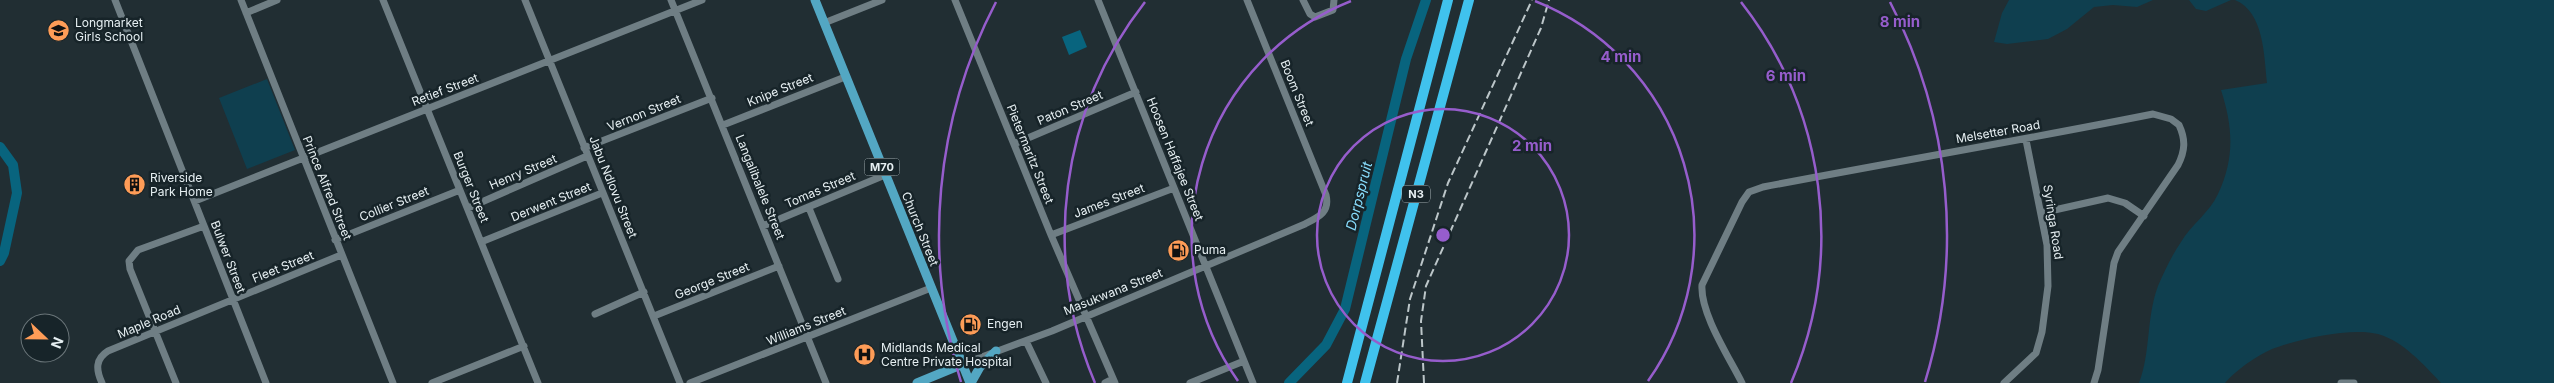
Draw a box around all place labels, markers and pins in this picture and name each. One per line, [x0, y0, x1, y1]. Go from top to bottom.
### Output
place label: Longmarket Girls School [75, 15, 143, 44]
school or university icon: Longmarket Girls School [47, 18, 71, 42]
place label: Riverside Park Home [150, 170, 213, 199]
building icon: Riverside Park Home [122, 173, 146, 197]
centre of rings [1434, 226, 1452, 244]
fuel station icon: Puma [1166, 238, 1190, 262]
place label: Puma [1194, 242, 1226, 257]
fuel station icon: Engen [959, 312, 983, 336]
place label: Engen [987, 316, 1023, 331]
place label: Midlands Medical Centre Private Hospital [881, 340, 1012, 369]
hospital icon: Midlands Medical Centre Private Hospital [853, 343, 877, 367]

